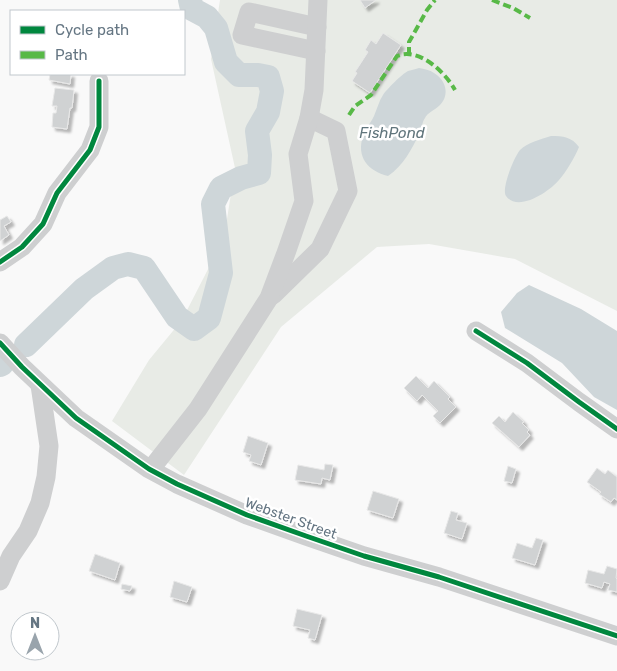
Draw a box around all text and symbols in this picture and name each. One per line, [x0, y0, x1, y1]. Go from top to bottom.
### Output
legend [10, 10, 185, 75]
text: Cycle path [55, 21, 129, 39]
text: Path [55, 46, 88, 64]
water label: FishPond [359, 124, 426, 142]
street label: Webster Street [243, 494, 340, 543]
north arrow [10, 611, 60, 661]
text: N [30, 615, 40, 632]

